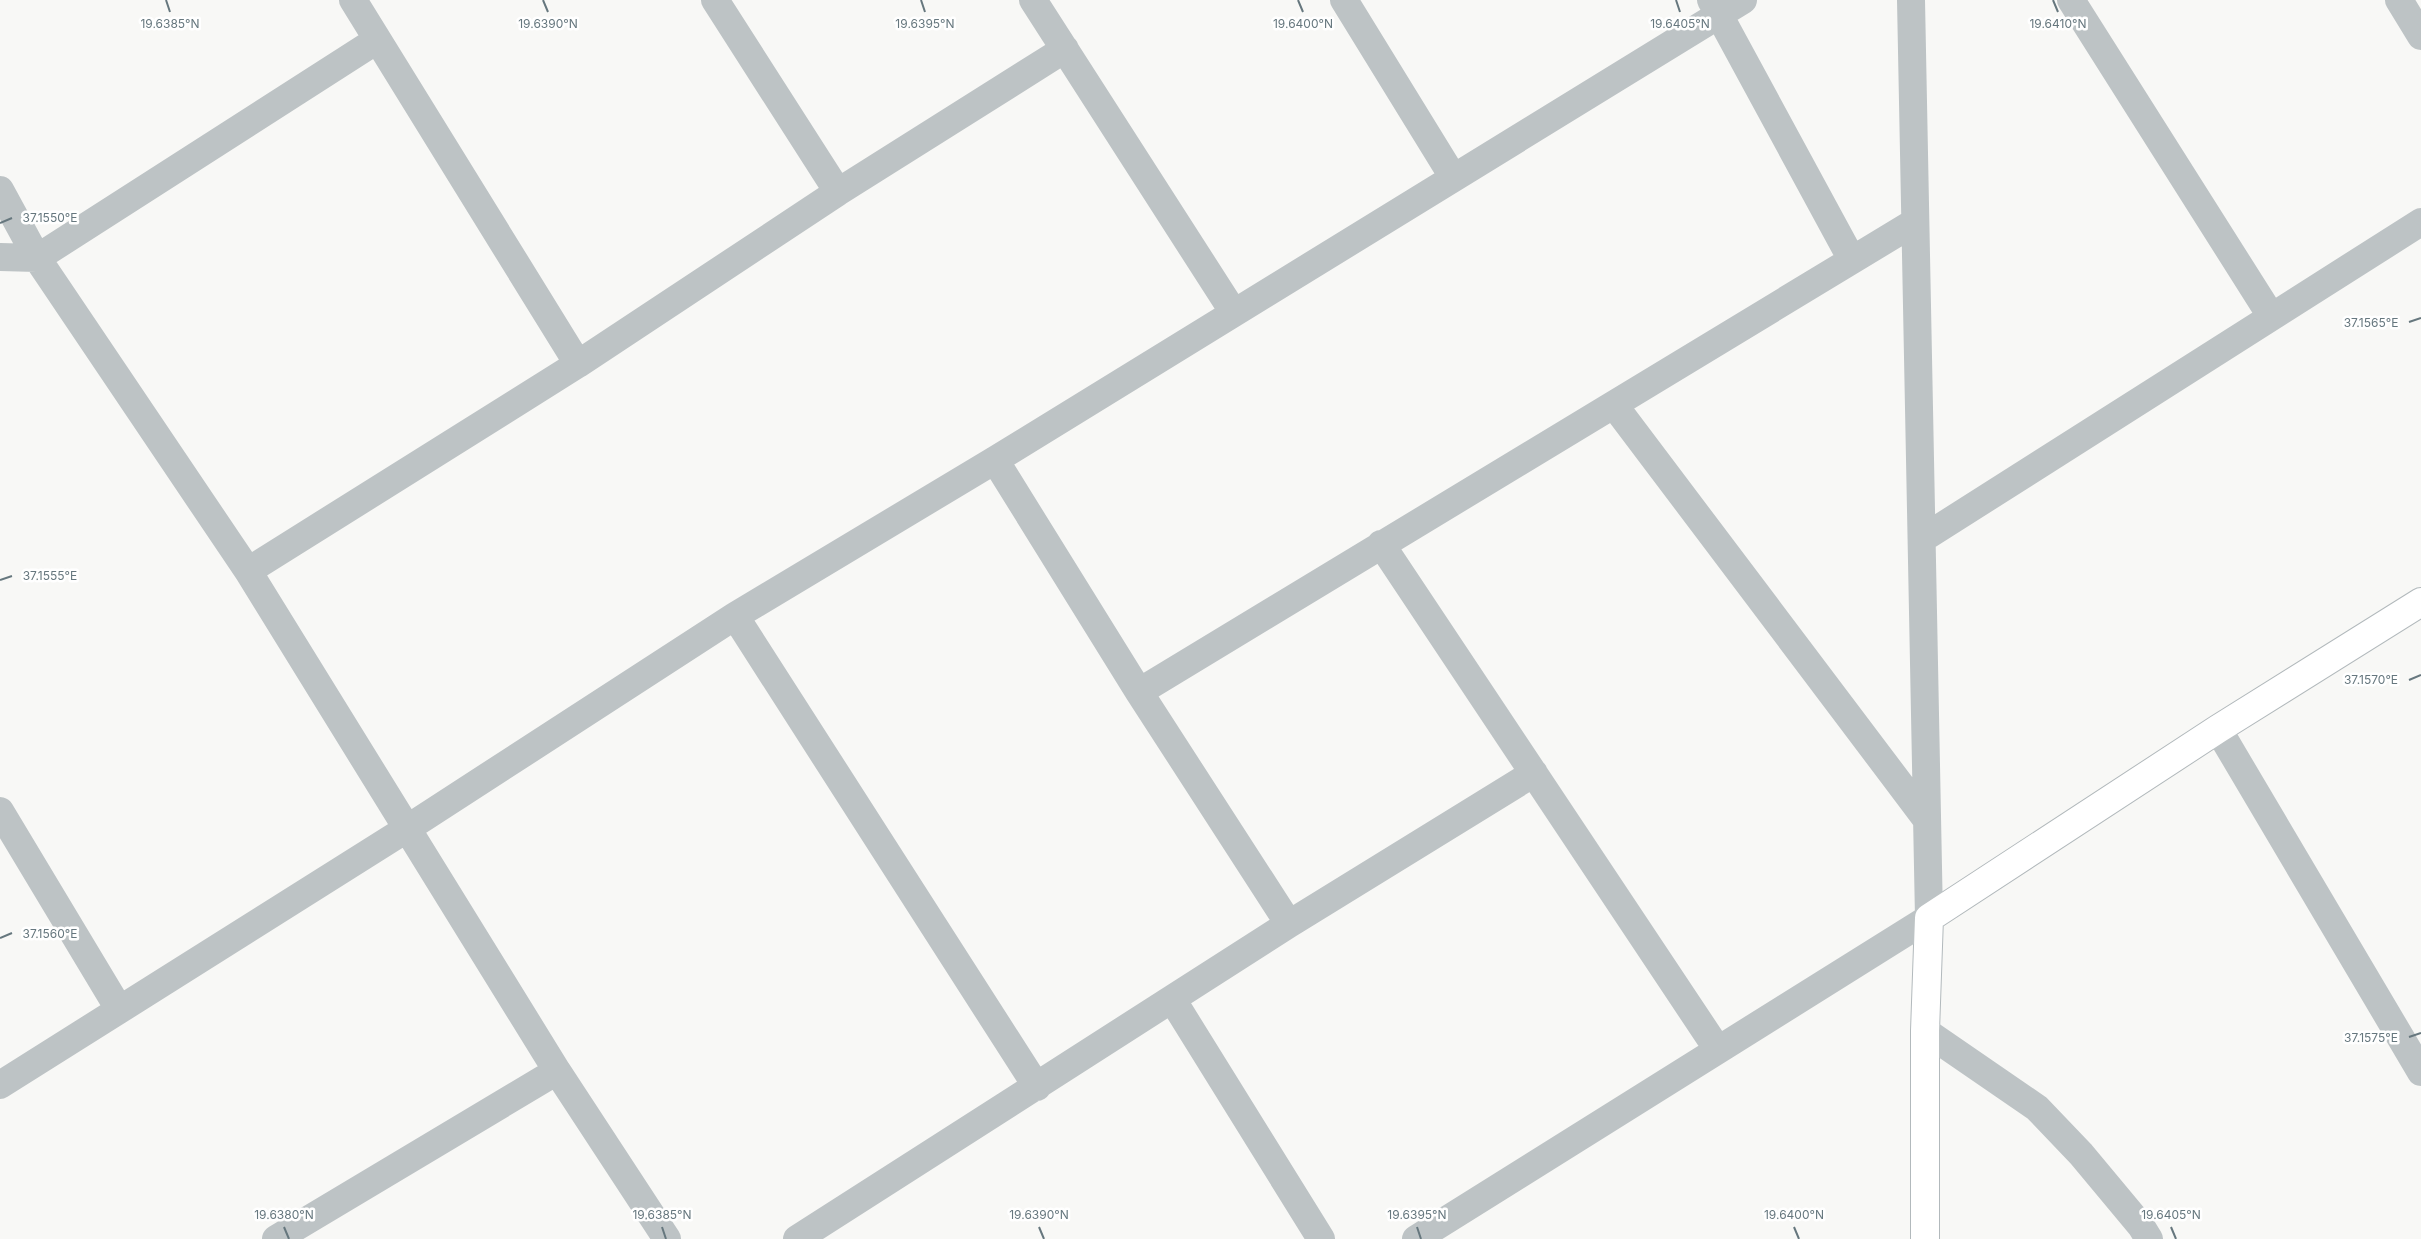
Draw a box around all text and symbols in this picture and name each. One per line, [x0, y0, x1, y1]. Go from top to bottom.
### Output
text: 19.6385°N [140, 16, 200, 31]
text: 19.6390°N [518, 16, 578, 31]
text: 19.6395°N [895, 16, 955, 31]
text: 19.6400°N [1273, 16, 1333, 31]
text: 19.6405°N [1650, 16, 1710, 31]
text: 19.6410°N [2029, 16, 2087, 31]
text: 37.1550°E [23, 210, 77, 225]
text: 37.1565°E [2344, 315, 2398, 330]
text: 37.1555°E [23, 568, 77, 583]
text: 37.1570°E [2344, 672, 2398, 687]
text: 37.1560°E [23, 926, 78, 941]
text: 37.1575°E [2344, 1030, 2398, 1045]
text: 19.6380°N [254, 1207, 314, 1222]
text: 19.6385°N [632, 1207, 692, 1222]
text: 19.6390°N [1009, 1207, 1069, 1222]
text: 19.6395°N [1387, 1207, 1447, 1222]
text: 19.6400°N [1764, 1207, 1824, 1222]
text: 19.6405°N [2141, 1207, 2201, 1222]

